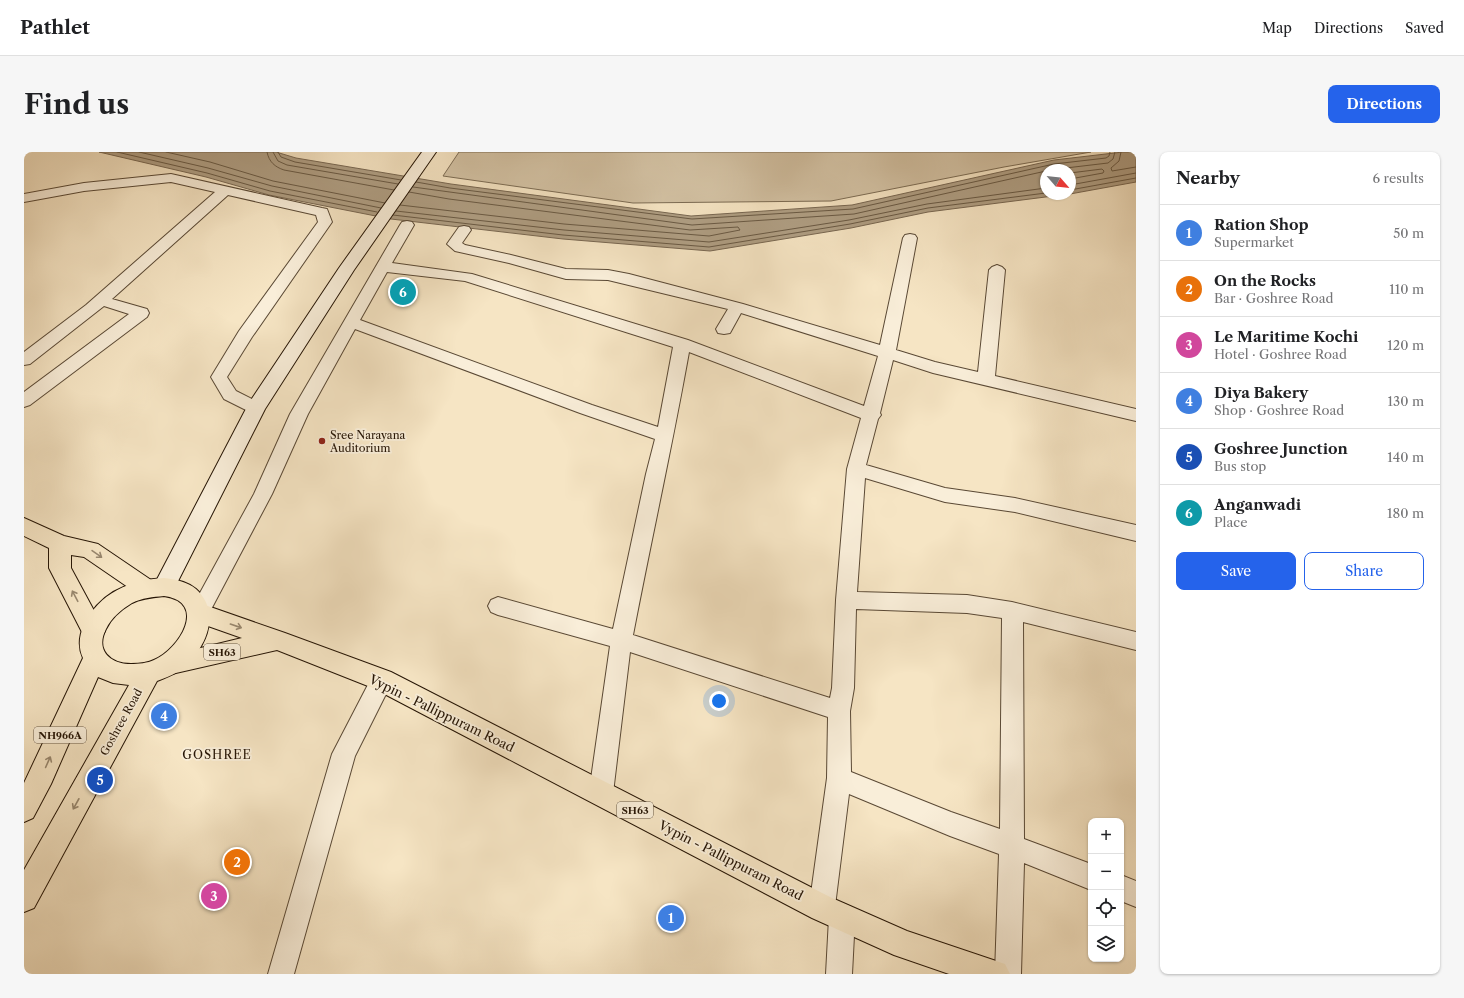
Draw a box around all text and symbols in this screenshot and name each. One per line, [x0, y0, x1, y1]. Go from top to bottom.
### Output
text: Pathlet [20, 16, 90, 39]
text: Map [1262, 19, 1292, 37]
text: Directions [1314, 19, 1383, 37]
text: Saved [1405, 19, 1444, 37]
button: Directions [1328, 85, 1440, 123]
text: Find us [24, 87, 129, 121]
north arrow [1040, 164, 1076, 200]
text: Nearby [1176, 168, 1240, 188]
text: 6 results [1373, 170, 1424, 186]
text: Ration Shop [1214, 215, 1309, 234]
text: 1 [1186, 225, 1192, 241]
text: 50 m [1393, 225, 1424, 241]
text: Supermarket [1214, 234, 1294, 250]
text: On the Rocks [1214, 271, 1316, 290]
pin: 6 [390, 277, 416, 307]
text: 2 [1185, 281, 1193, 297]
text: 110 m [1389, 281, 1424, 297]
text: Bar · Goshree Road [1214, 290, 1333, 306]
text: Le Maritime Kochi [1214, 327, 1358, 346]
text: 3 [1185, 337, 1193, 353]
text: 120 m [1387, 337, 1424, 353]
text: Hotel · Goshree Road [1214, 346, 1347, 362]
text: Diya Bakery [1214, 383, 1308, 402]
text: 4 [1185, 393, 1193, 409]
text: 130 m [1388, 393, 1424, 409]
text: Shop · Goshree Road [1214, 402, 1344, 418]
place label: Sree Narayana Auditorium [329, 428, 406, 455]
marker: Sree Narayana Auditorium [317, 436, 327, 446]
text: Goshree Junction [1214, 439, 1348, 458]
text: 5 [1185, 449, 1193, 465]
text: 140 m [1387, 449, 1424, 465]
text: Bus stop [1214, 458, 1266, 474]
text: Anganwadi [1214, 495, 1301, 514]
text: 6 [1185, 505, 1193, 521]
text: 180 m [1387, 505, 1424, 521]
text: Place [1214, 514, 1247, 530]
one-way arrow [92, 550, 103, 558]
button: Save [1176, 552, 1296, 590]
button: Share [1304, 552, 1424, 590]
one-way arrow [70, 590, 78, 602]
one-way arrow [229, 623, 241, 631]
road number: SH63 [204, 644, 240, 660]
street label: Vypin - Pallippuram Road [366, 670, 517, 755]
street label: Goshree Road [97, 686, 145, 758]
your location [709, 691, 729, 711]
pin: 4 [151, 701, 177, 731]
road number: NH966A [34, 727, 86, 743]
district label: GOSHREE [182, 747, 252, 762]
one-way arrow [45, 757, 52, 769]
pin: 5 [87, 765, 113, 795]
one-way arrow [71, 798, 79, 810]
road number: SH63 [617, 802, 653, 818]
street label: Vypin - Pallippuram Road [655, 816, 806, 903]
map controls [1088, 818, 1124, 962]
button: + [1088, 818, 1124, 854]
pin: 2 [224, 847, 250, 877]
button: − [1088, 854, 1124, 890]
pin: 3 [201, 881, 227, 911]
button: locate [1088, 890, 1124, 926]
pin: 1 [658, 903, 684, 933]
button: layers [1088, 926, 1124, 962]

